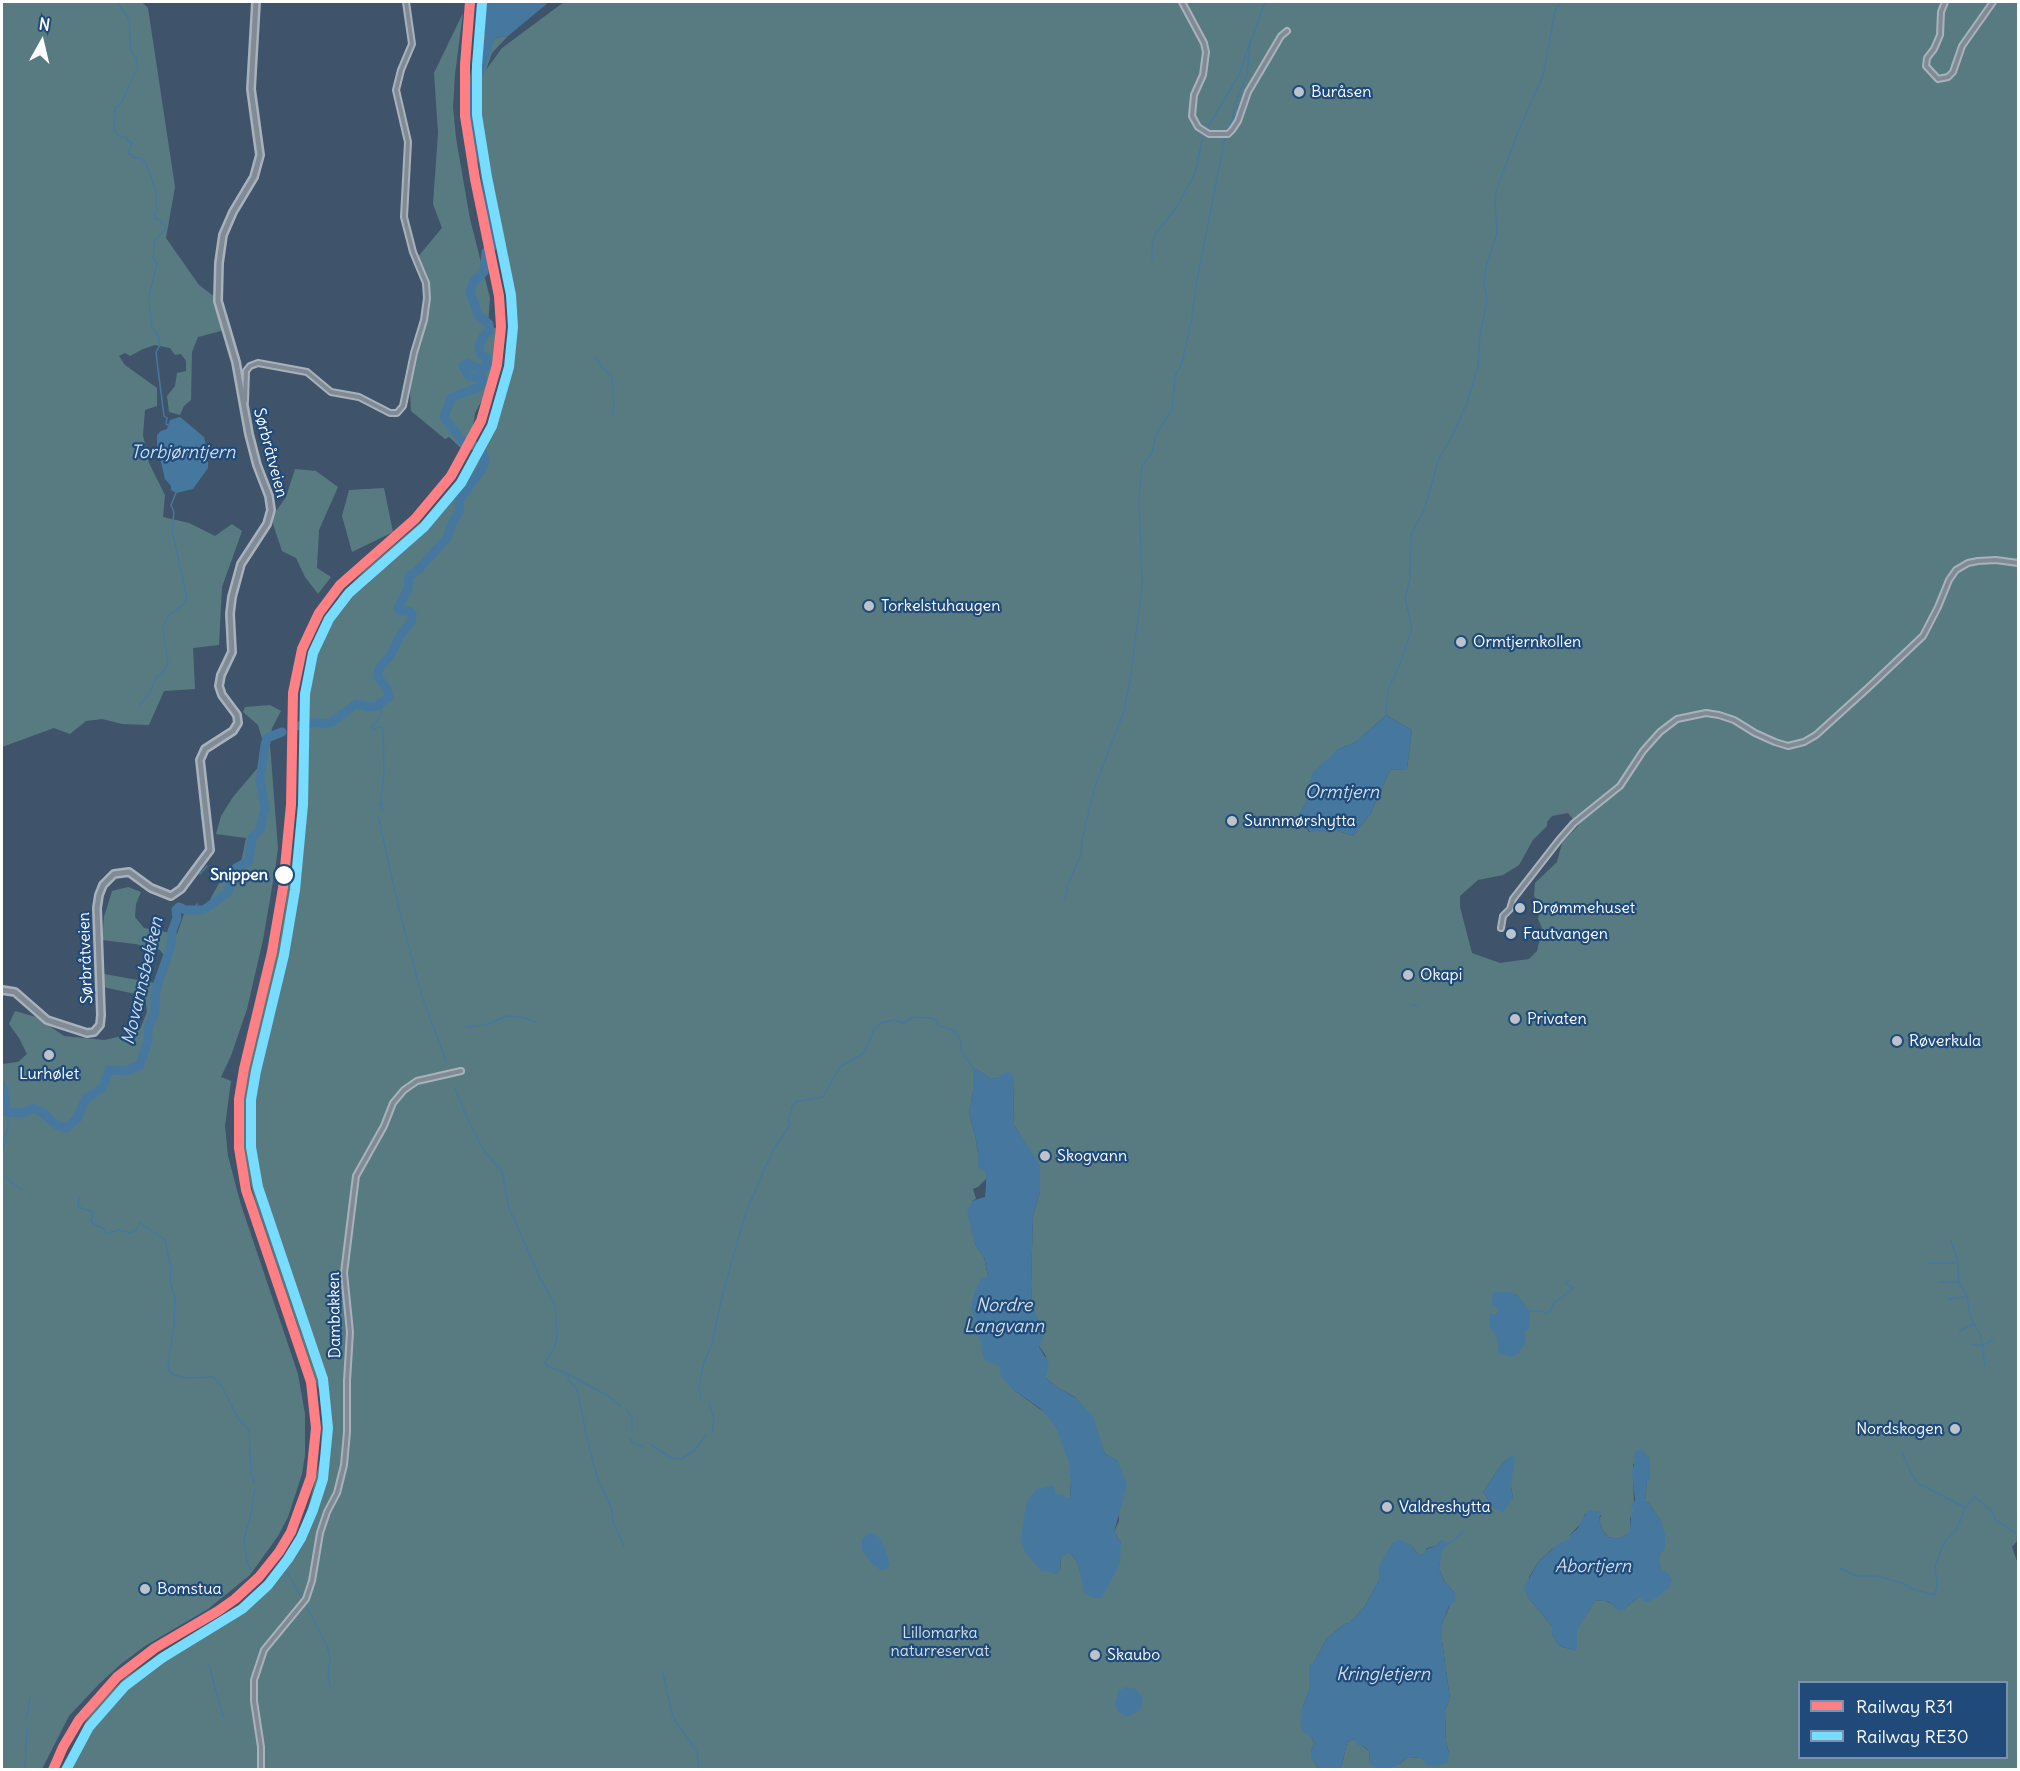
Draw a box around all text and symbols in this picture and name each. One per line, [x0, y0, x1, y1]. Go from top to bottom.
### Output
north arrow [12, 12, 72, 72]
text: N [38, 14, 51, 35]
place label: Buråsen [1311, 82, 1371, 102]
marker: Buråsen [1292, 85, 1306, 99]
street label: Sørbråtveien [249, 406, 291, 500]
water label: Torbjørntjern [131, 442, 235, 464]
place label: Torkelstuhaugen [881, 596, 1000, 616]
marker: Torkelstuhaugen [862, 599, 876, 613]
place label: Ormtjernkollen [1473, 632, 1581, 652]
marker: Ormtjernkollen [1454, 635, 1468, 649]
water label: Ormtjern [1305, 782, 1379, 804]
place label: Sunnmørshytta [1244, 811, 1356, 831]
marker: Sunnmørshytta [1225, 814, 1239, 828]
marker: Snippen [273, 864, 295, 886]
place label: Snippen [210, 865, 268, 885]
place label: Drømmehuset [1532, 898, 1635, 918]
marker: Drømmehuset [1513, 901, 1527, 915]
street label: Sørbråtveien [75, 912, 97, 1004]
water label: Movannsbekken [118, 915, 168, 1047]
place label: Fautvangen [1523, 924, 1608, 944]
marker: Fautvangen [1504, 927, 1518, 941]
place label: Okapi [1420, 965, 1462, 985]
marker: Okapi [1401, 968, 1415, 982]
place label: Privaten [1527, 1009, 1587, 1029]
marker: Privaten [1508, 1012, 1522, 1026]
place label: Røverkula [1909, 1031, 1981, 1051]
marker: Røverkula [1890, 1034, 1904, 1048]
marker: Lurhølet [42, 1048, 56, 1062]
place label: Lurhølet [19, 1064, 79, 1084]
place label: Skogvann [1057, 1146, 1127, 1166]
marker: Skogvann [1038, 1149, 1052, 1163]
street label: Dambakken [325, 1272, 345, 1358]
water label: Nordre Langvann [964, 1295, 1044, 1338]
place label: Nordskogen [1856, 1419, 1943, 1439]
marker: Nordskogen [1948, 1422, 1962, 1436]
place label: Valdreshytta [1399, 1497, 1491, 1517]
marker: Valdreshytta [1380, 1500, 1394, 1514]
water label: Abortjern [1555, 1556, 1631, 1578]
place label: Bomstua [157, 1579, 222, 1599]
marker: Bomstua [138, 1582, 152, 1596]
park label: Lillomarka naturreservat [891, 1623, 989, 1661]
place label: Skaubo [1107, 1645, 1160, 1665]
marker: Skaubo [1088, 1648, 1102, 1662]
water label: Kringletjern [1336, 1664, 1430, 1686]
legend [1798, 1681, 2008, 1759]
text: Railway R31 [1856, 1695, 1953, 1718]
text: Railway RE30 [1856, 1725, 1969, 1748]

